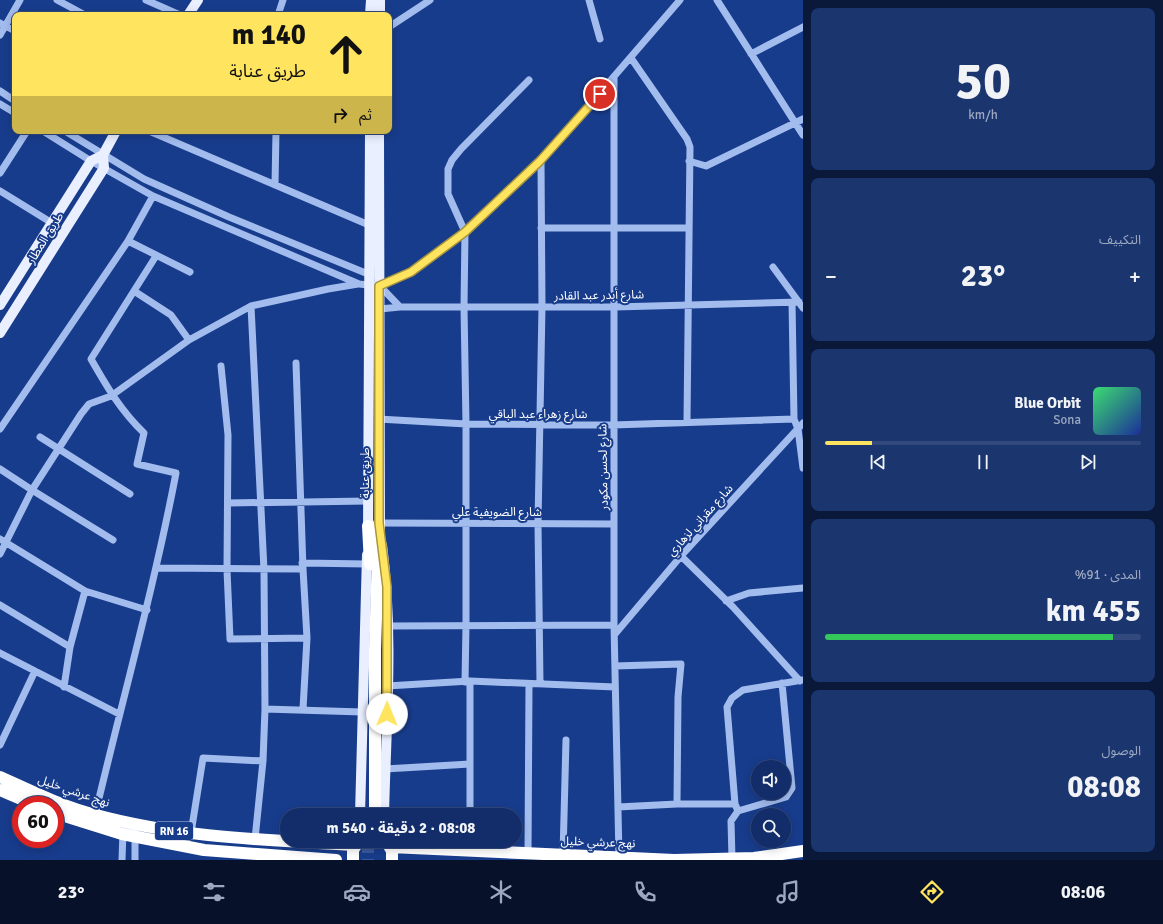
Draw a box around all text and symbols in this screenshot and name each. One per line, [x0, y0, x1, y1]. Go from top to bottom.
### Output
text: 140 m [232, 18, 306, 52]
icon: ahead [320, 28, 372, 80]
text: 50 [955, 49, 1011, 113]
text: طريق عنابة [229, 60, 306, 82]
pin [583, 77, 617, 111]
icon: arrive [589, 83, 611, 105]
icon: right [329, 104, 351, 126]
text: ثم [359, 106, 372, 124]
text: km/h [968, 107, 998, 123]
street label: طريق المطار [23, 210, 67, 268]
text: التكييف [1099, 232, 1141, 248]
text: 23° [961, 258, 1005, 295]
text: − [825, 263, 837, 290]
text: + [1129, 263, 1141, 290]
street label: شارع أبدر عبد القادر [553, 287, 644, 305]
text: Blue Orbit [1014, 394, 1081, 412]
street label: شارع زهراء عبد الباقي [489, 407, 587, 424]
text: Sona [1053, 412, 1081, 428]
street label: شارع لحسن مكودر [595, 424, 613, 511]
street label: طريق عنابة [358, 447, 373, 499]
icon: previous [867, 451, 889, 473]
icon: pause [972, 451, 994, 473]
icon: next [1077, 451, 1099, 473]
street label: شارع مقراني لزهاري [664, 481, 738, 561]
street label: شارع الضويفية علي [452, 505, 542, 522]
text: المدى · 91% [1075, 567, 1141, 583]
text: 455 km [1046, 593, 1141, 630]
position arrow [366, 693, 408, 735]
text: الوصول [1101, 743, 1141, 759]
map controls [751, 760, 791, 848]
button: sound [751, 760, 791, 800]
text: 08:08 [1067, 769, 1141, 806]
street label: نهج عرشي خليل [35, 772, 112, 812]
speed limit sign: 60 [12, 796, 64, 848]
button: search [751, 808, 791, 848]
text: 08:08 · 2 دقيقة · 540 m [327, 819, 475, 837]
road number: RN 16 [155, 822, 193, 840]
street label: نهج عرشي خليل [560, 834, 636, 853]
icon: filters [200, 878, 228, 906]
icon: car [343, 878, 371, 906]
icon: climate [487, 878, 515, 906]
icon: phone [631, 878, 659, 906]
icon: music [774, 878, 802, 906]
icon: directions [918, 878, 946, 906]
text: 23° [58, 881, 84, 903]
text: 08:06 [1061, 881, 1105, 903]

